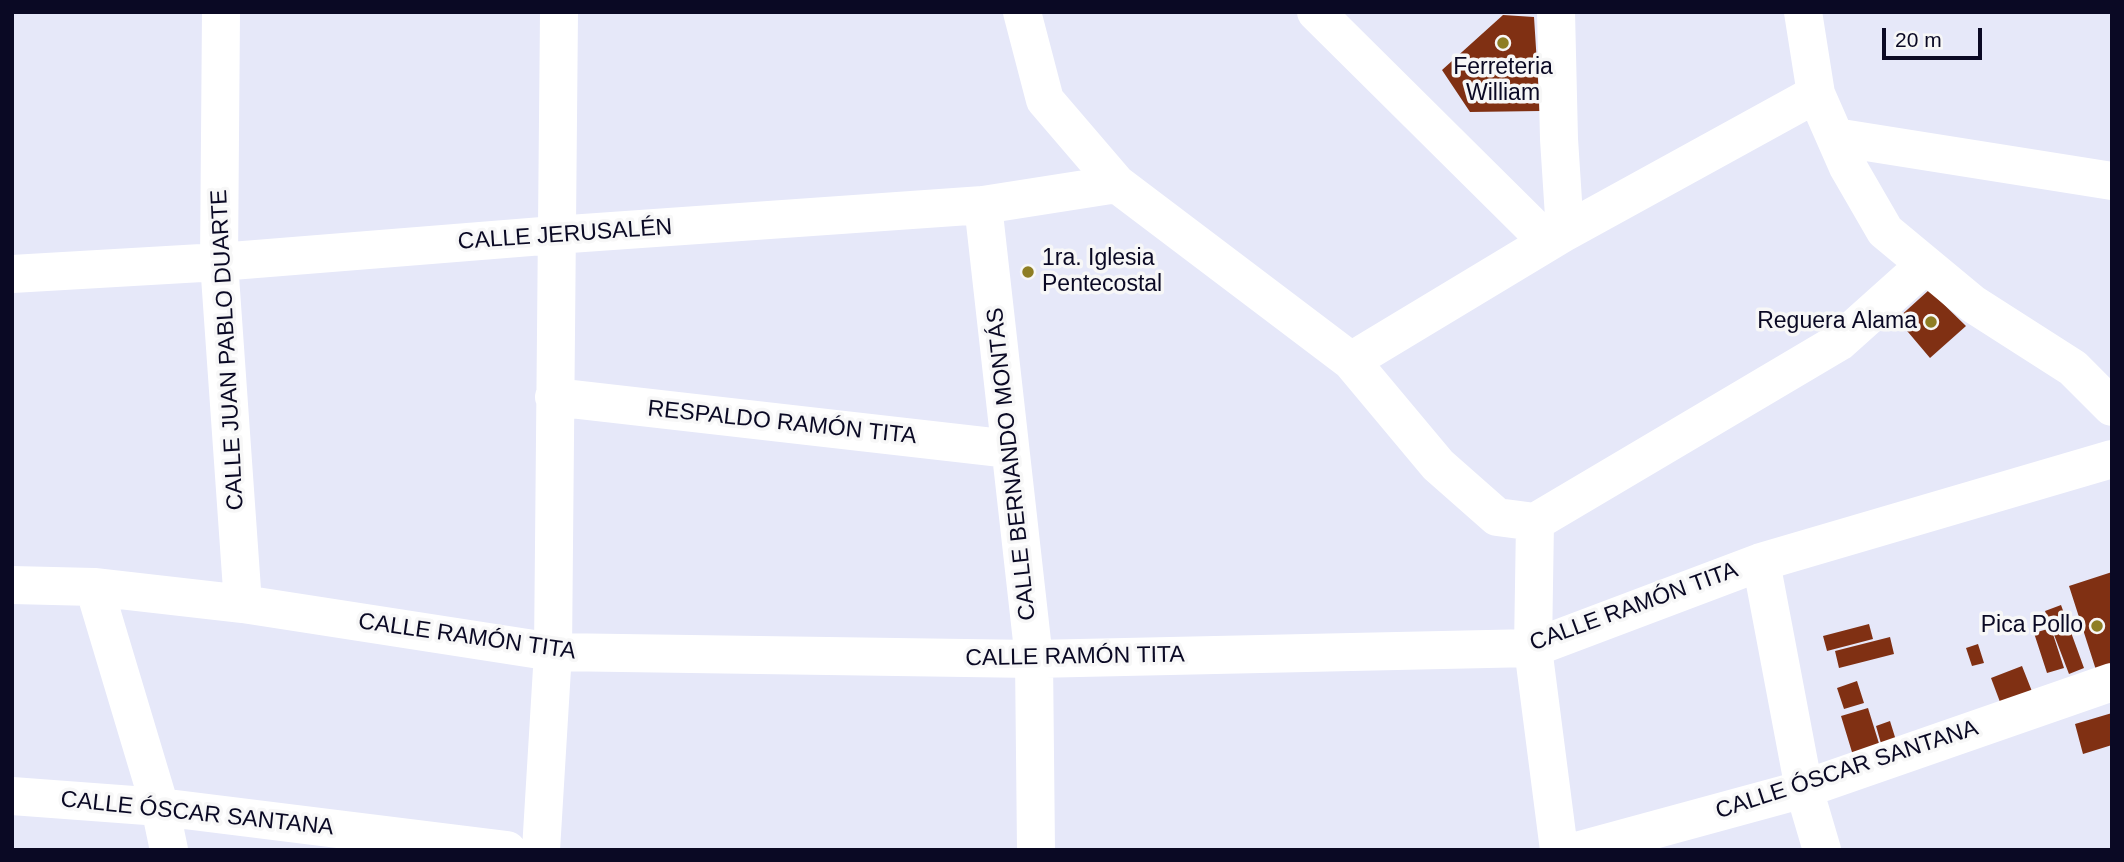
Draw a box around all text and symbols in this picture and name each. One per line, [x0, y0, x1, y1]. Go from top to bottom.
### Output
scale bar [1886, 14, 1986, 58]
text: 20 m [1895, 28, 1942, 51]
marker: Ferreteria William [1495, 35, 1511, 51]
place label: Ferreteria William [1453, 54, 1553, 108]
street label: CALLE JUAN PABLO DUARTE [206, 189, 250, 511]
street label: CALLE JERUSALÉN [457, 214, 673, 256]
place label: 1ra. Iglesia Pentecostal [1042, 245, 1162, 299]
marker: 1ra. Iglesia Pentecostal [1020, 264, 1036, 280]
street label: CALLE BERNANDO MONTÁS [982, 306, 1042, 622]
place label: Reguera Alama [1757, 308, 1917, 336]
marker: Reguera Alama [1923, 314, 1939, 330]
street label: RESPALDO RAMÓN TITA [646, 395, 918, 451]
street label: CALLE RAMÓN TITA [1526, 557, 1742, 657]
street label: CALLE RAMÓN TITA [356, 608, 578, 666]
place label: Pica Pollo [1981, 612, 2083, 640]
marker: Pica Pollo [2089, 618, 2105, 634]
street label: CALLE RAMÓN TITA [965, 641, 1185, 673]
street label: CALLE ÓSCAR SANTANA [1712, 714, 1982, 826]
street label: CALLE ÓSCAR SANTANA [59, 786, 335, 842]

